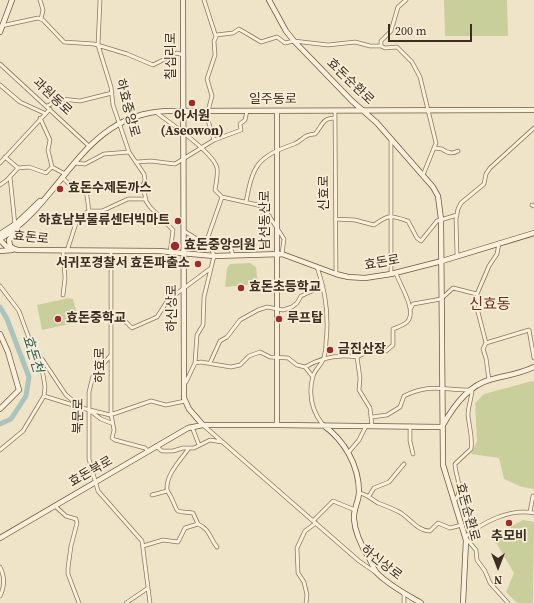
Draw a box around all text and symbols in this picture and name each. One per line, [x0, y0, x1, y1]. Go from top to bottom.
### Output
scale bar [390, 16, 474, 42]
text: 200 m [395, 23, 427, 39]
street label: 칠십리로 [164, 32, 180, 80]
street label: 효돈순환로 [323, 56, 377, 108]
street label: 과원동로 [29, 75, 75, 119]
street label: 하효중앙로 [112, 77, 142, 139]
street label: 일주동로 [249, 92, 297, 108]
marker: 아서원 (Aseowon) [187, 98, 197, 108]
place label: 아서원 (Aseowon) [160, 109, 224, 140]
street label: 신효로 [317, 175, 333, 211]
place label: 효돈수제돈까스 [68, 181, 152, 197]
marker: 효돈수제돈까스 [55, 184, 65, 194]
street label: 남선동산로 [258, 190, 274, 250]
place label: 하효남부물류센터빅마트 [38, 213, 170, 229]
marker: 하효남부물류센터빅마트 [173, 216, 183, 226]
street label: 효돈로 [12, 228, 50, 248]
place label: 효돈중앙의원 [184, 238, 256, 254]
marker: 효돈중앙의원 [169, 240, 181, 252]
street label: 효돈로 [363, 252, 401, 274]
place label: 서귀포경찰서 효돈파출소 [56, 256, 190, 272]
marker: 서귀포경찰서 효돈파출소 [193, 259, 203, 269]
place label: 효돈초등학교 [249, 280, 321, 296]
marker: 효돈초등학교 [236, 283, 246, 293]
street label: 하신상로 [165, 284, 181, 332]
district label: 신효동 [469, 296, 511, 314]
place label: 효돈중학교 [66, 311, 126, 327]
place label: 루프탑 [287, 311, 323, 327]
marker: 효돈중학교 [53, 314, 63, 324]
marker: 루프탑 [274, 314, 284, 324]
water label: 효돈천 [18, 333, 46, 375]
place label: 금진산장 [338, 342, 386, 358]
marker: 금진산장 [325, 345, 335, 355]
street label: 하효로 [93, 347, 109, 383]
street label: 북문로 [71, 398, 87, 434]
street label: 효돈북로 [66, 453, 116, 491]
street label: 효돈순환로 [452, 481, 482, 543]
marker: 추모비 [504, 518, 514, 528]
place label: 추모비 [491, 529, 527, 545]
street label: 하신상로 [357, 542, 405, 584]
north arrow [478, 547, 518, 587]
text: N [494, 572, 502, 587]

